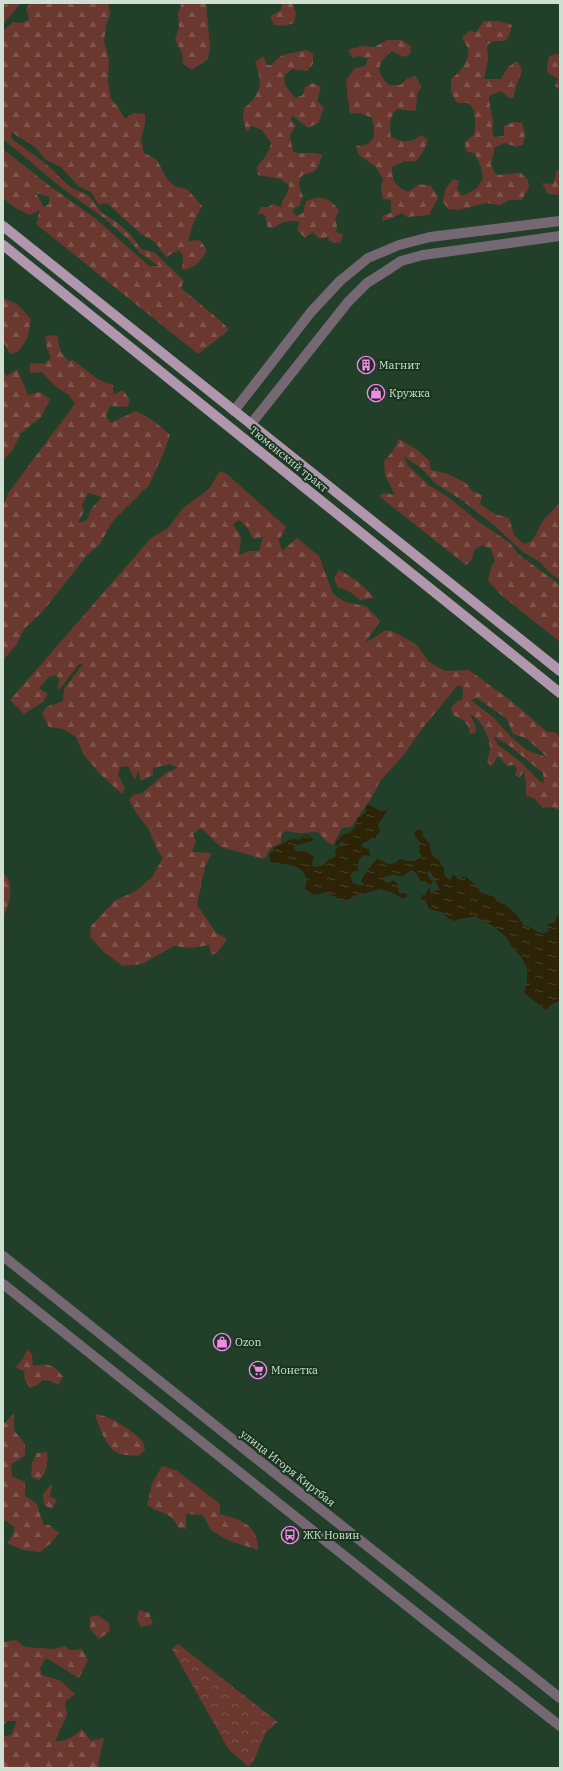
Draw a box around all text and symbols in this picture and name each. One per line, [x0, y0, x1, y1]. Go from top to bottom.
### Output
building icon: Магнит [356, 355, 376, 375]
place label: Магнит [379, 358, 420, 372]
shop icon: Кружка [366, 383, 386, 403]
place label: Кружка [389, 386, 430, 400]
street label: Тюменский тракт [247, 423, 331, 495]
shop icon: Ozon [212, 1332, 232, 1352]
place label: Ozon [235, 1335, 262, 1349]
supermarket icon: Монетка [248, 1360, 268, 1380]
place label: Монетка [271, 1363, 318, 1377]
street label: улица Игоря Киртбая [238, 1427, 338, 1509]
bus stop icon: ЖК Новин [280, 1525, 300, 1545]
place label: ЖК Новин [303, 1528, 359, 1542]

